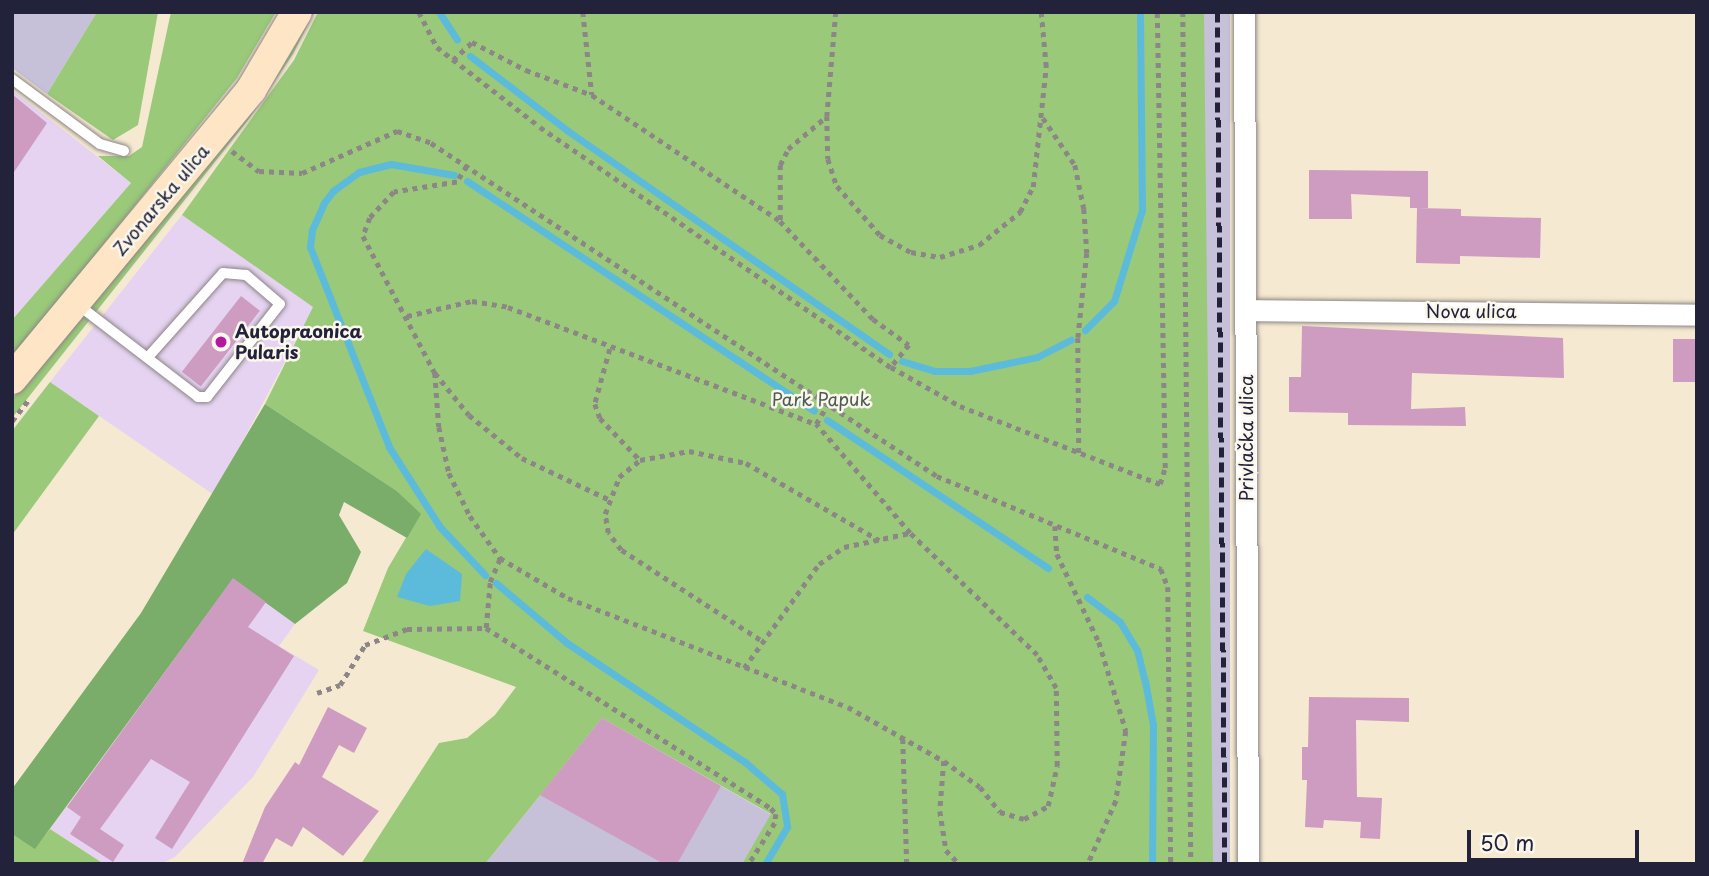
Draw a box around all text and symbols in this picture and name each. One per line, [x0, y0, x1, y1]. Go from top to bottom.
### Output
street label: Zvonarska ulica [108, 140, 214, 260]
street label: Nova ulica [1425, 300, 1517, 322]
place label: Autopraonica Pularis [235, 321, 362, 364]
marker: Autopraonica Pularis [213, 334, 229, 350]
street label: Privlačka ulica [1235, 374, 1257, 502]
park label: Park Papuk [771, 388, 871, 410]
scale bar [1471, 816, 1642, 860]
text: 50 m [1480, 826, 1534, 858]

